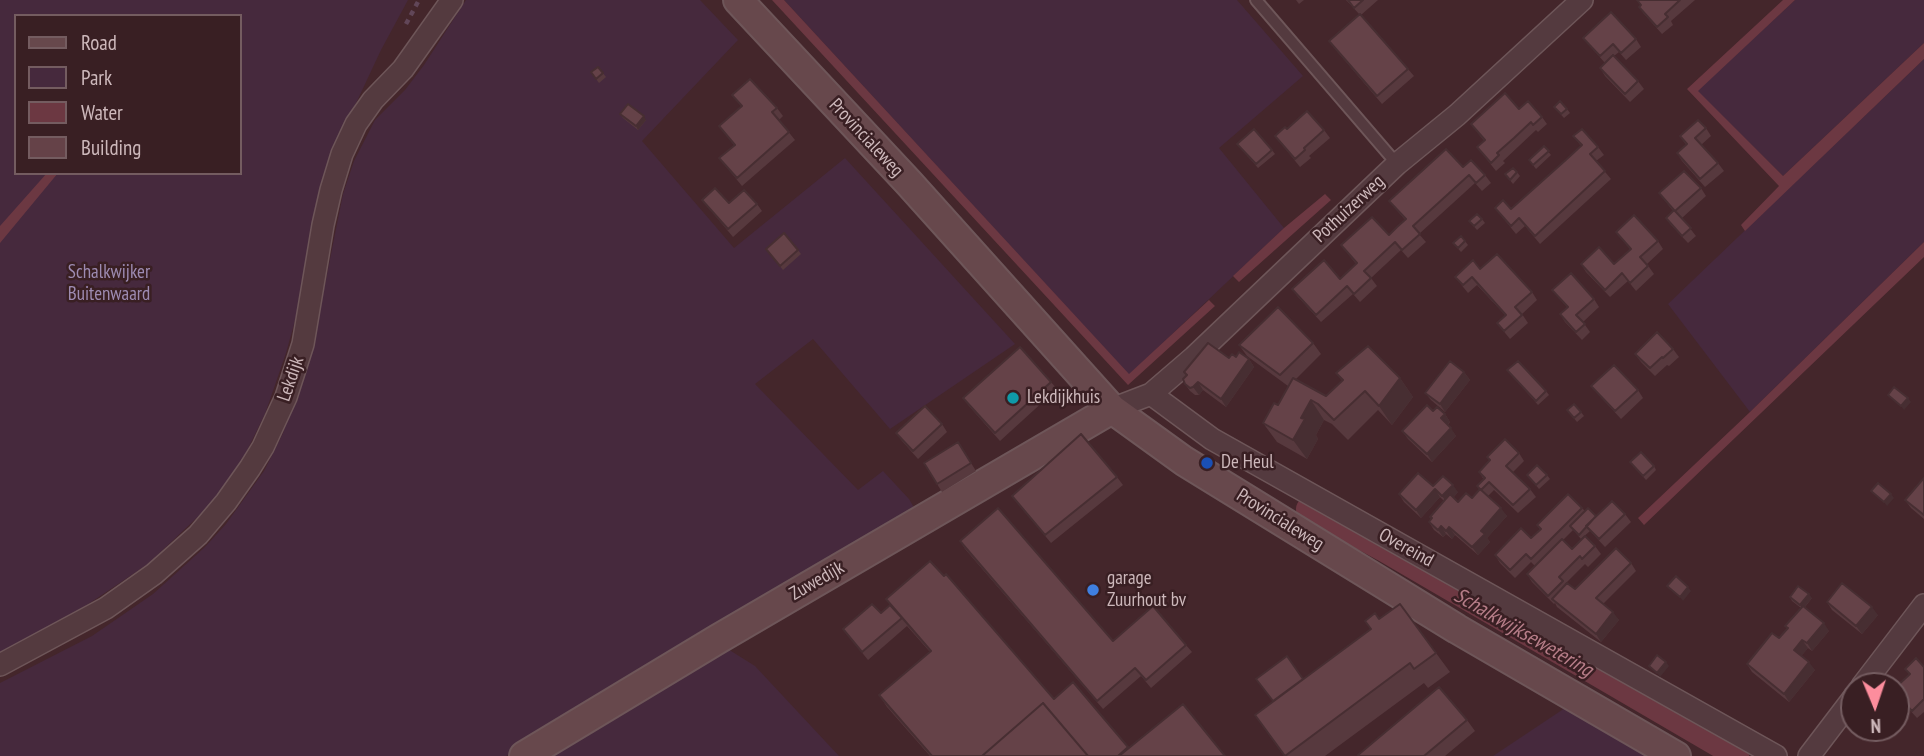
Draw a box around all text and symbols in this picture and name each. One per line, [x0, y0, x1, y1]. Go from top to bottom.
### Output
legend [14, 14, 242, 175]
text: Road [81, 29, 117, 56]
text: Park [81, 64, 112, 91]
street label: Provincialeweg [824, 94, 908, 182]
text: Water [81, 99, 123, 126]
text: Building [81, 134, 141, 161]
street label: Pothuizerweg [1309, 170, 1389, 248]
park label: Schalkwijker Buitenwaard [68, 262, 150, 306]
street label: Lekdijk [273, 354, 309, 404]
place label: Lekdijkhuis [1027, 387, 1100, 409]
marker: Lekdijkhuis [1005, 390, 1021, 406]
place label: De Heul [1221, 452, 1274, 474]
marker: De Heul [1199, 455, 1215, 471]
street label: Provincialeweg [1232, 484, 1328, 556]
street label: Overeind [1375, 524, 1437, 572]
street label: Zuwedijk [786, 556, 848, 606]
place label: garage Zuurhout bv [1107, 568, 1186, 612]
marker: garage Zuurhout bv [1085, 582, 1101, 598]
water label: Schalkwijksewetering [1449, 583, 1597, 683]
north arrow [1840, 672, 1910, 742]
text: N [1870, 714, 1881, 738]

